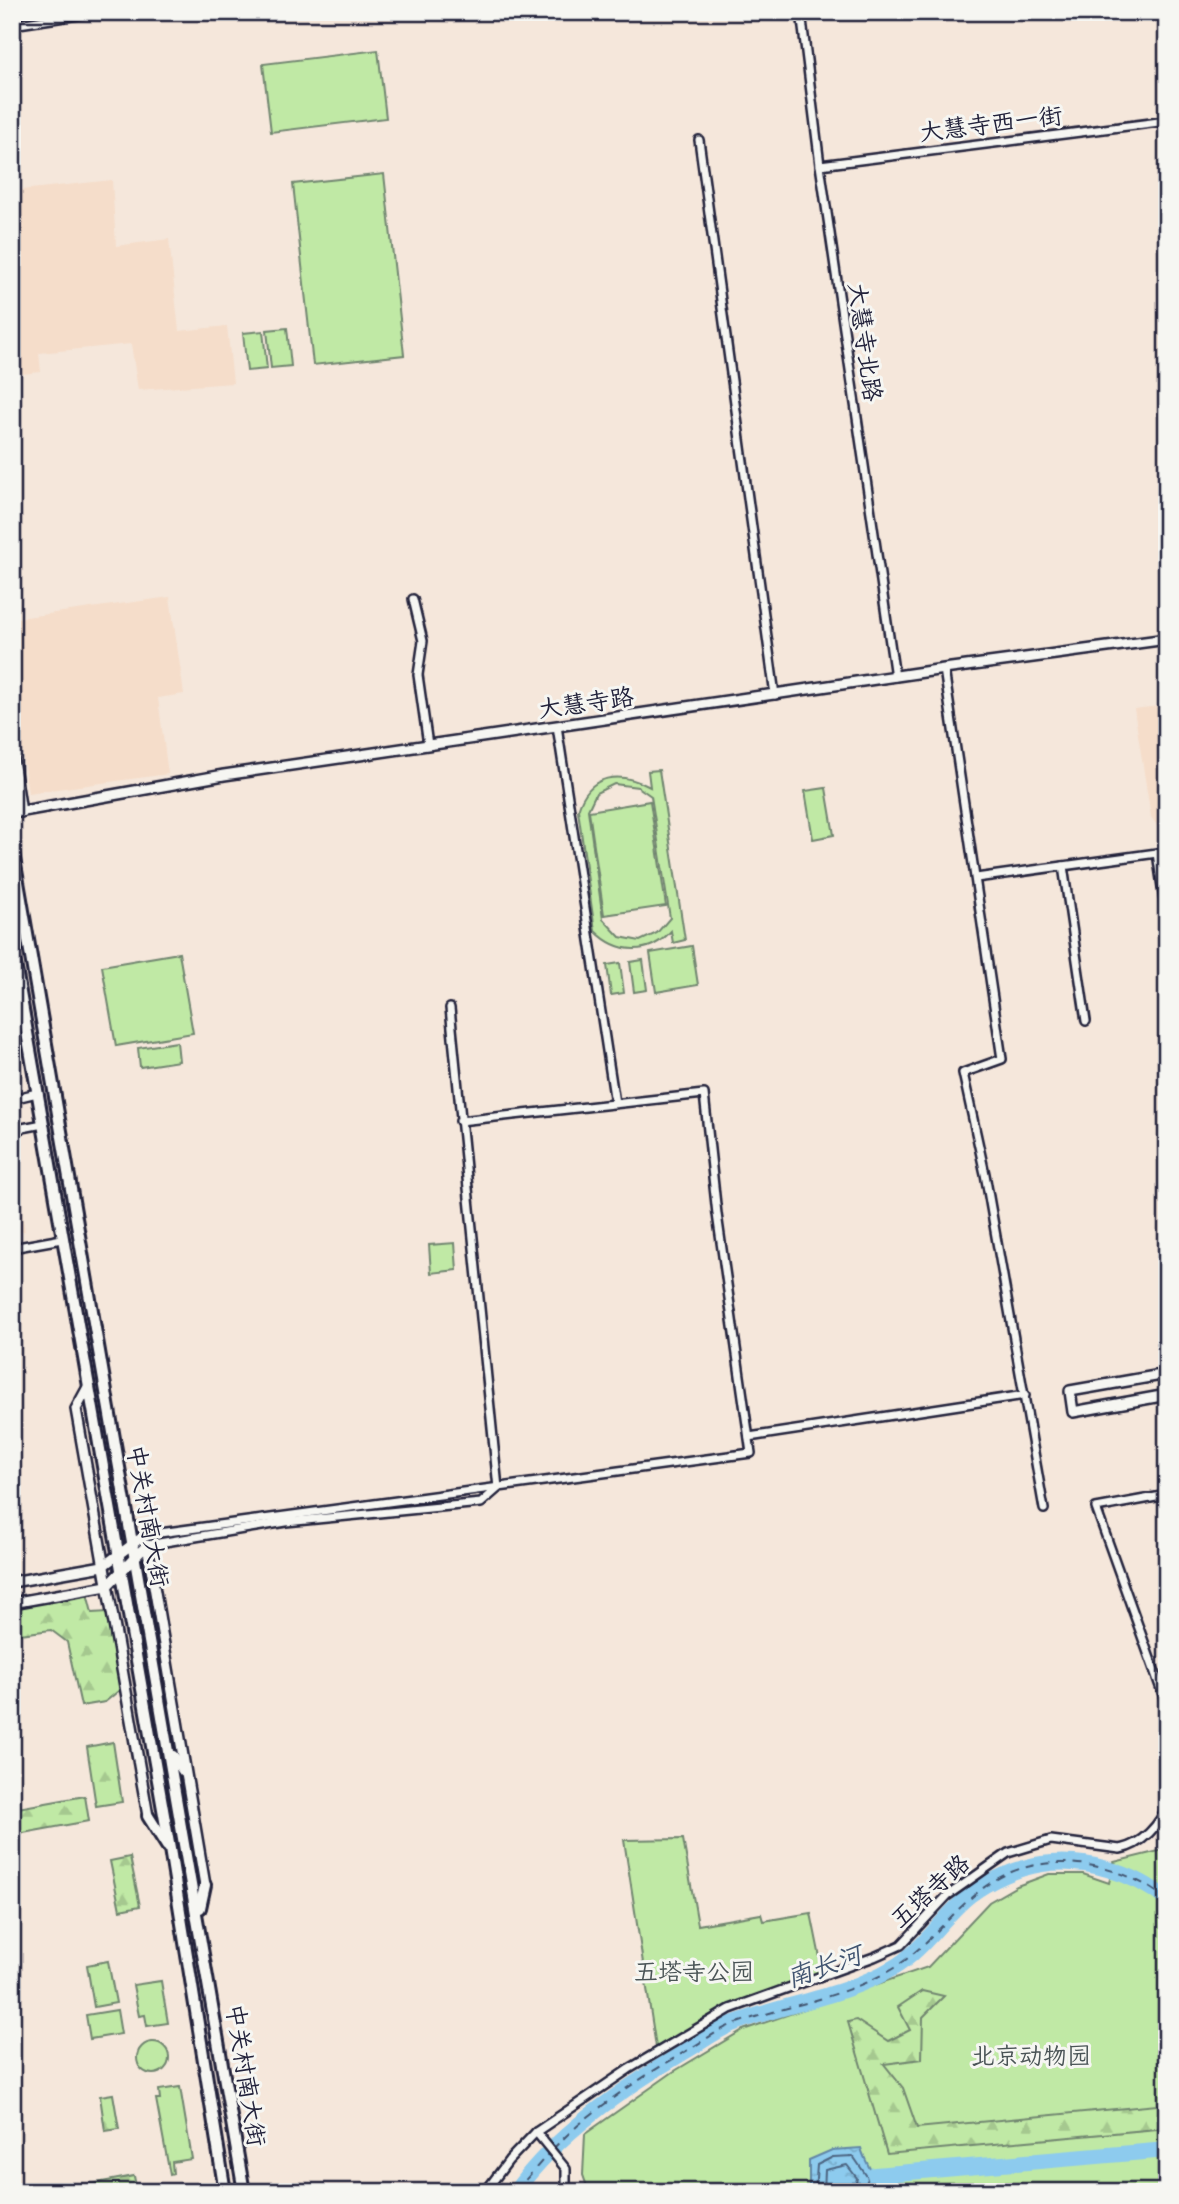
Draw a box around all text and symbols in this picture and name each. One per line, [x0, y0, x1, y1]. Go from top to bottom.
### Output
street label: 大慧寺西一街 [918, 101, 1065, 150]
street label: 大慧寺北路 [840, 281, 887, 404]
street label: 大慧寺路 [537, 682, 636, 727]
street label: 中关村南大街 [119, 1443, 174, 1590]
street label: 五塔寺路 [885, 1848, 977, 1936]
water label: 南长河 [782, 1938, 871, 1997]
park label: 五塔寺公园 [634, 1958, 754, 1989]
street label: 中关村南大街 [218, 2002, 271, 2149]
park label: 北京动物园 [971, 2042, 1091, 2073]

